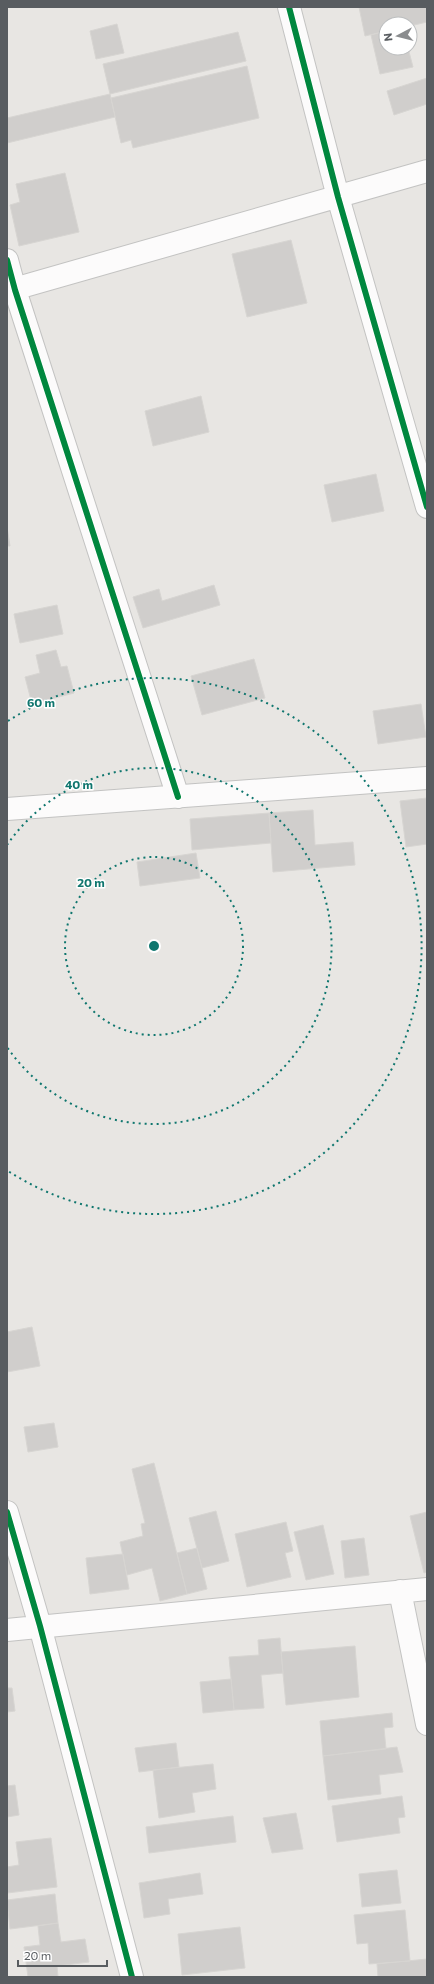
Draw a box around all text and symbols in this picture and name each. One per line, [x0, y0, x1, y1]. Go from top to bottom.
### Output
north arrow [378, 16, 418, 56]
text: N [381, 32, 395, 42]
text: 60 m [27, 695, 55, 709]
text: 40 m [65, 777, 93, 791]
text: 20 m [77, 875, 105, 889]
centre of rings [147, 939, 161, 953]
scale bar [18, 1942, 107, 1968]
text: 20 m [24, 1948, 51, 1962]

